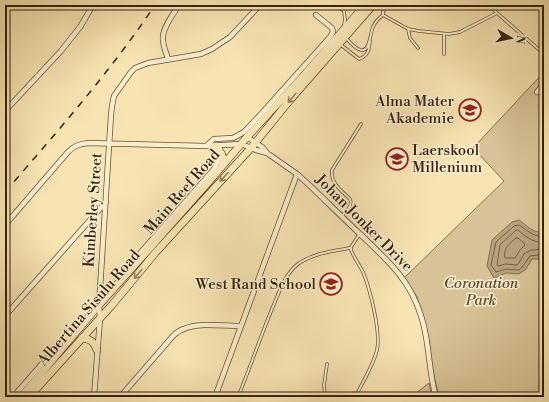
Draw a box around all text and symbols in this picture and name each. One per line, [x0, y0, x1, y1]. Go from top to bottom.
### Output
north arrow [491, 18, 531, 58]
text: N [512, 34, 527, 45]
place label: Alma Mater Akademie [374, 92, 455, 128]
one-way arrow [288, 93, 297, 103]
school or university icon: Alma Mater Akademie [457, 97, 483, 123]
place label: Laerskool Millenium [412, 141, 482, 177]
street label: Main Reef Road [140, 145, 224, 238]
school or university icon: Laerskool Millenium [384, 146, 410, 172]
street label: Kimberley Street [80, 152, 107, 268]
street label: Johan Jonker Drive [311, 170, 417, 276]
one-way arrow [220, 171, 229, 182]
street label: Albertina Sisulu Road [33, 246, 145, 371]
one-way arrow [133, 268, 142, 279]
school or university icon: West Rand School [318, 271, 344, 297]
park label: Coronation Park [444, 274, 519, 310]
place label: West Rand School [195, 275, 317, 294]

